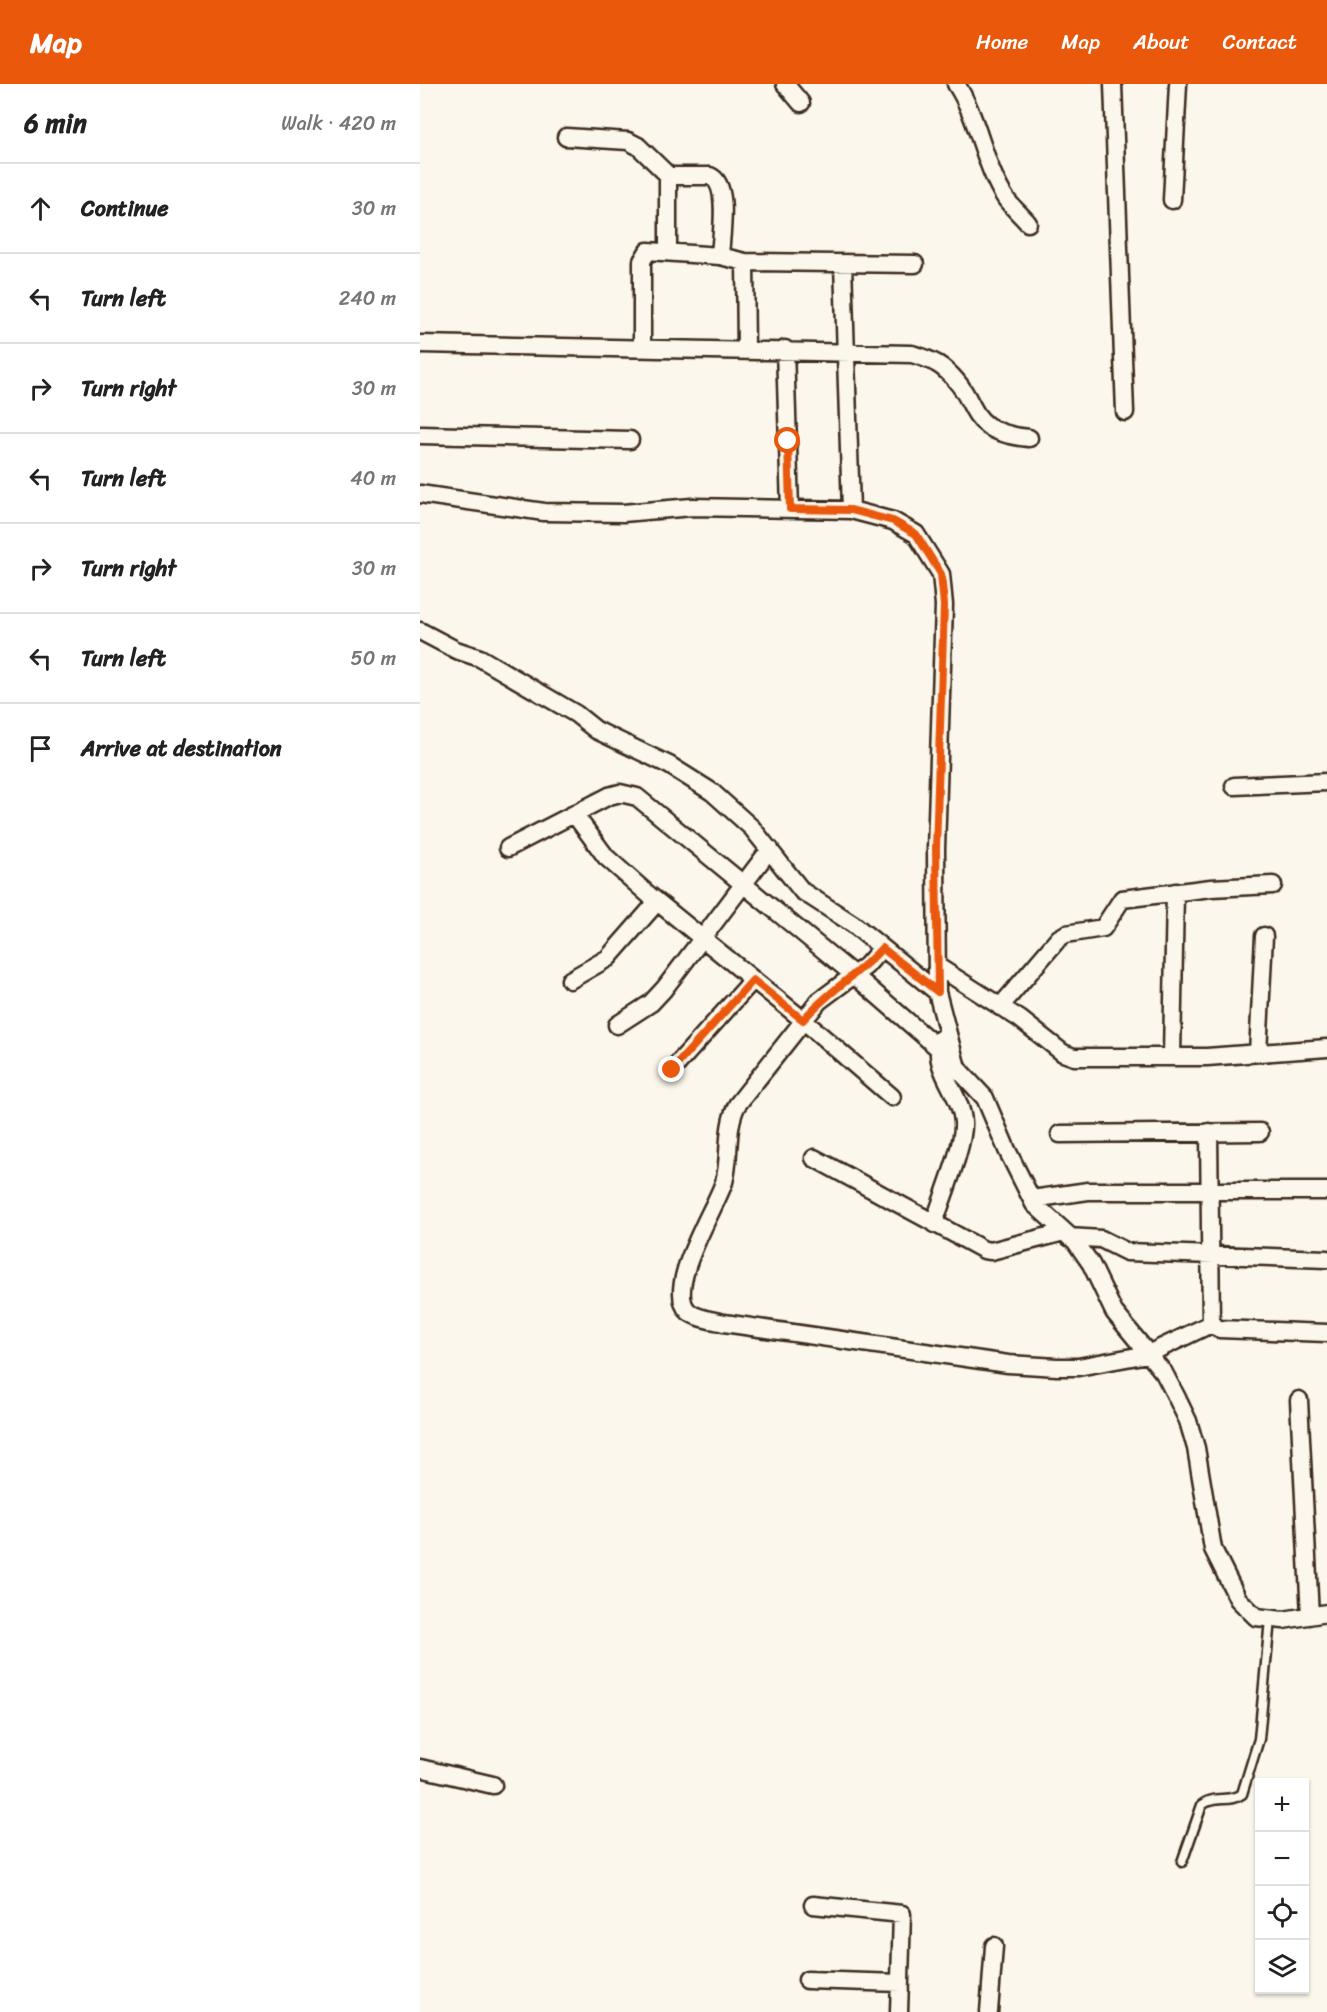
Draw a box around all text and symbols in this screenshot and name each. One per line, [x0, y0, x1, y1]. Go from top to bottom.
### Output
text: Map [30, 18, 82, 67]
text: Home [976, 23, 1028, 61]
text: Map [1061, 23, 1100, 61]
text: About [1133, 23, 1190, 61]
text: Contact [1223, 23, 1297, 61]
text: 6 min [24, 100, 87, 146]
text: Walk · 420 m [281, 106, 396, 141]
text: Continue [81, 189, 169, 228]
text: 30 m [352, 191, 396, 226]
icon: ahead [24, 192, 57, 225]
text: Turn left [81, 279, 166, 318]
text: 240 m [339, 281, 396, 316]
icon: left [24, 282, 57, 315]
text: Turn right [81, 369, 176, 408]
text: 30 m [352, 371, 396, 406]
icon: right [24, 372, 57, 405]
route start [774, 427, 800, 453]
text: Turn left [81, 459, 166, 498]
text: 40 m [350, 461, 396, 496]
icon: left [24, 462, 57, 495]
text: Turn right [81, 549, 176, 588]
text: 30 m [352, 551, 396, 586]
icon: right [24, 552, 57, 585]
text: Turn left [81, 639, 166, 678]
text: 50 m [351, 641, 396, 676]
icon: left [24, 642, 57, 675]
text: Arrive at destination [81, 729, 282, 768]
icon: arrive [24, 732, 57, 765]
route end [658, 1056, 684, 1082]
map controls [1255, 1778, 1309, 1994]
button: + [1255, 1778, 1309, 1832]
button: − [1255, 1832, 1309, 1886]
button: locate [1255, 1886, 1309, 1940]
button: layers [1255, 1940, 1309, 1994]

